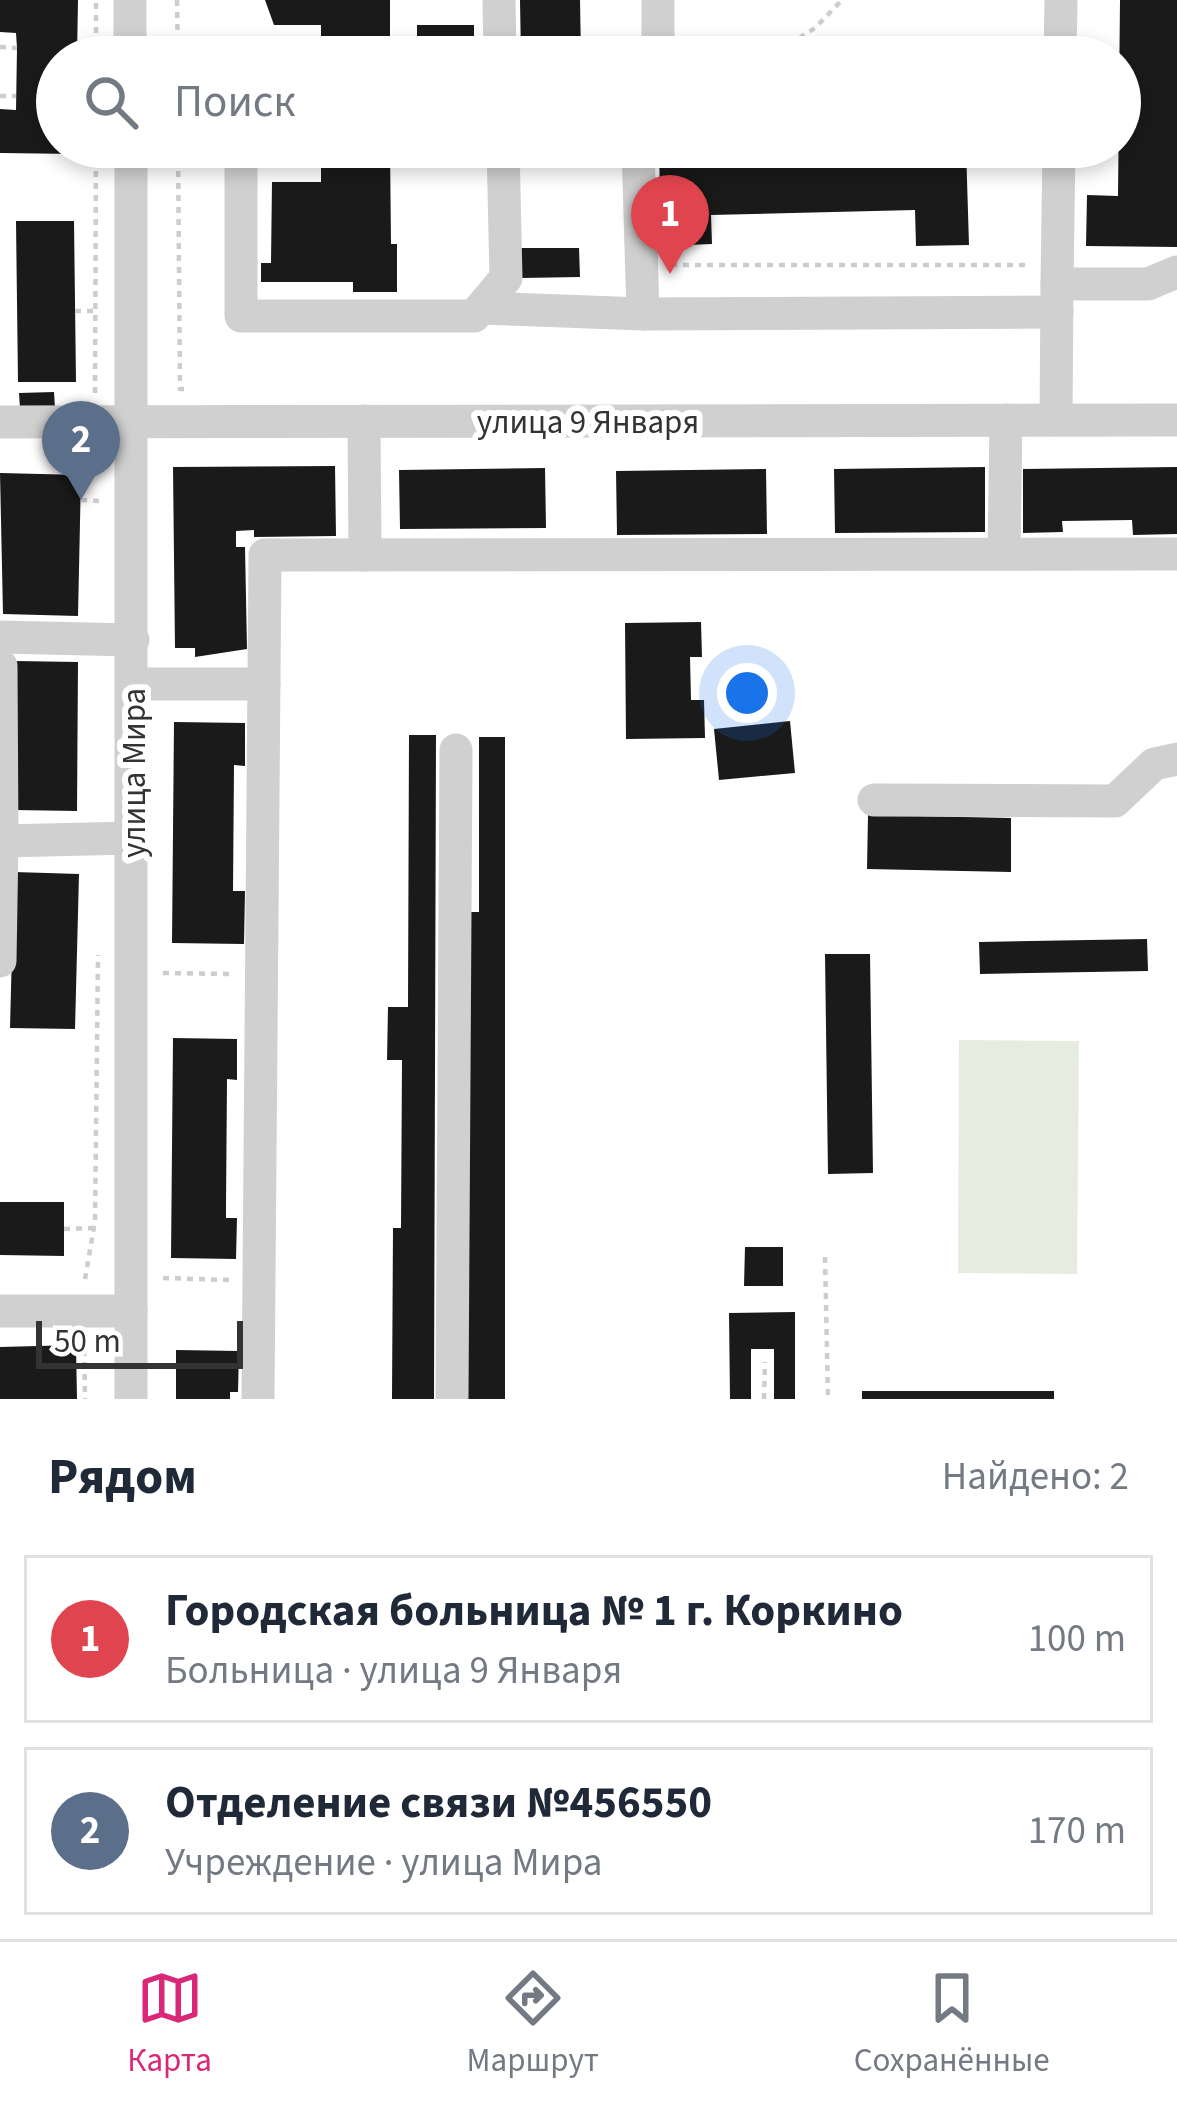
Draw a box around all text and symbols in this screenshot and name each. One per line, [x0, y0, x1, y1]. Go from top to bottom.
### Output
search box [36, 36, 1141, 168]
icon: search [78, 69, 144, 135]
text: Поиск [174, 70, 296, 134]
pin: 1 [631, 175, 709, 274]
street label: улица 9 Января [477, 399, 699, 446]
pin: 2 [42, 401, 120, 500]
your location [717, 663, 777, 723]
street label: улица Мира [111, 688, 158, 858]
scale bar [36, 1315, 243, 1368]
text: 50 m [54, 1318, 121, 1365]
text: Рядом [48, 1441, 197, 1513]
text: Найдено: 2 [942, 1449, 1129, 1505]
text: Городская больница № 1 г. Коркино [165, 1579, 903, 1643]
text: 1 [80, 1611, 100, 1667]
text: 100 m [1028, 1611, 1126, 1667]
text: Больница · улица 9 Января [165, 1643, 622, 1699]
text: Отделение связи №456550 [165, 1771, 712, 1835]
text: 2 [80, 1803, 100, 1859]
text: 170 m [1028, 1803, 1126, 1859]
text: Учреждение · улица Мира [165, 1835, 602, 1891]
tab: Карта [127, 1965, 212, 2084]
tab: Маршрут [467, 1965, 599, 2084]
tab: Сохранённые [854, 1965, 1050, 2084]

